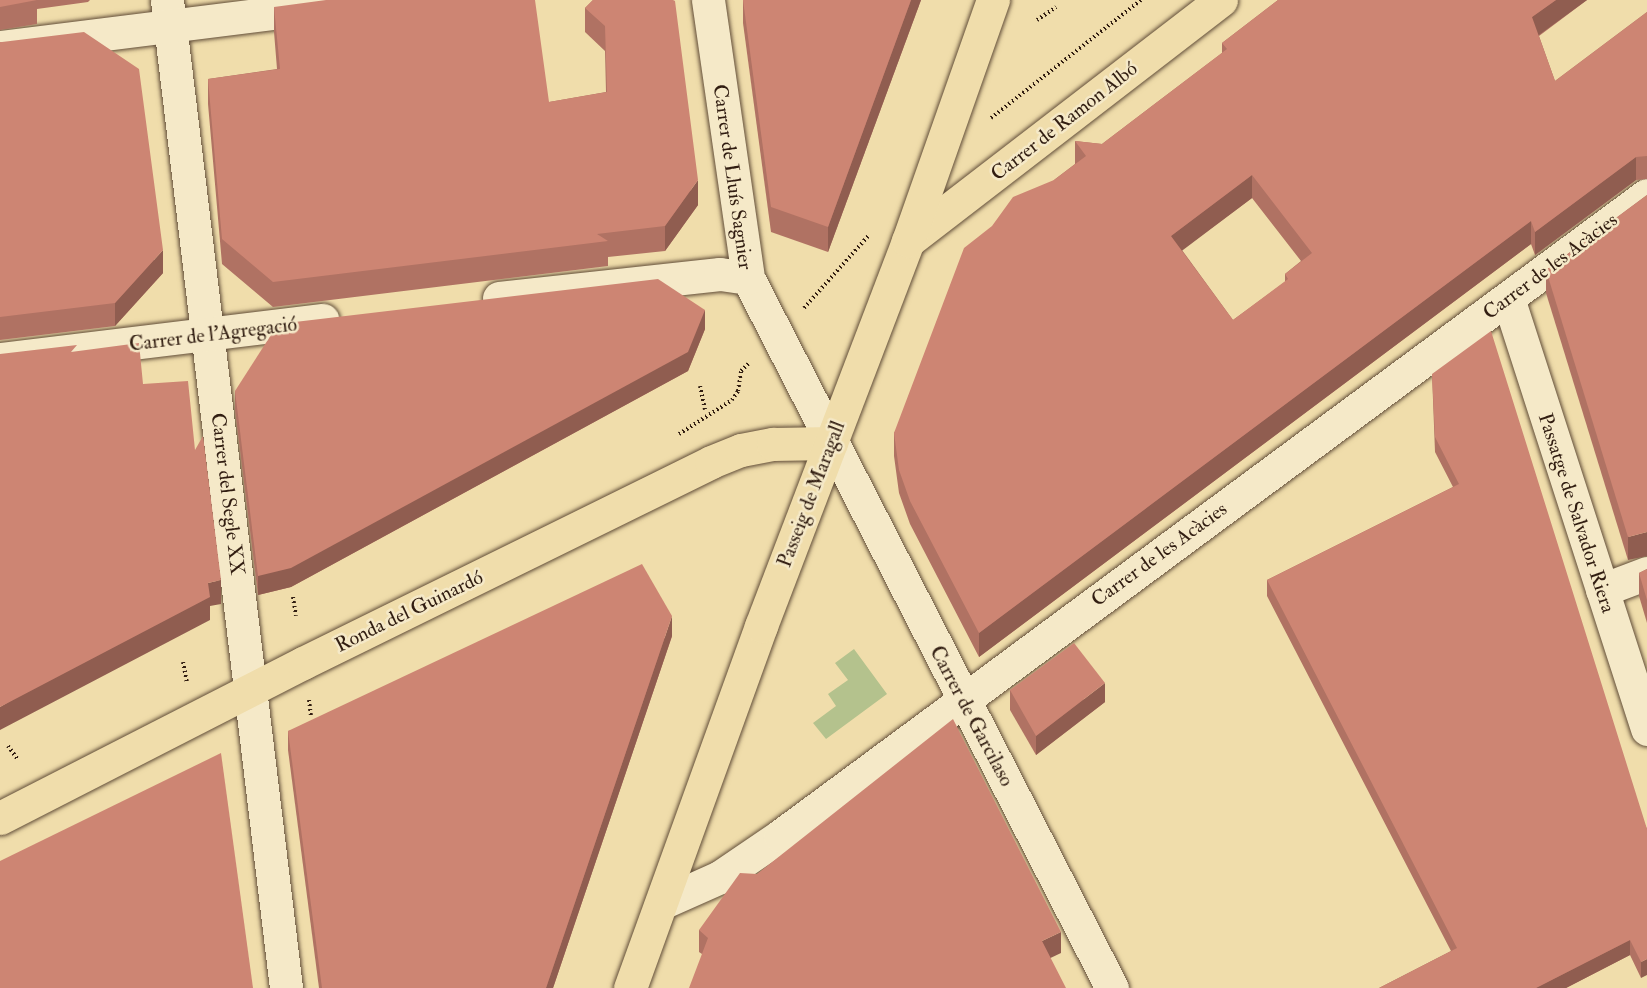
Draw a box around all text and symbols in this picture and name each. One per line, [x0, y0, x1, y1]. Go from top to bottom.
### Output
street label: Carrer de Ramon Albó [986, 56, 1142, 186]
street label: Carrer de Lluís Sagnier [708, 83, 758, 271]
street label: Carrer de les Acàcies [1478, 208, 1622, 324]
street label: Carrer de l'Agregació [128, 312, 298, 356]
street label: Passatge de Salvador Riera [1533, 410, 1621, 616]
street label: Carrer del Segle XX [206, 412, 250, 576]
street label: Passeig de Maragall [772, 417, 850, 571]
street label: Carrer de les Acàcies [1086, 497, 1232, 611]
street label: Ronda del Guinardó [331, 565, 487, 657]
street label: Carrer de Garcilaso [925, 642, 1019, 790]

